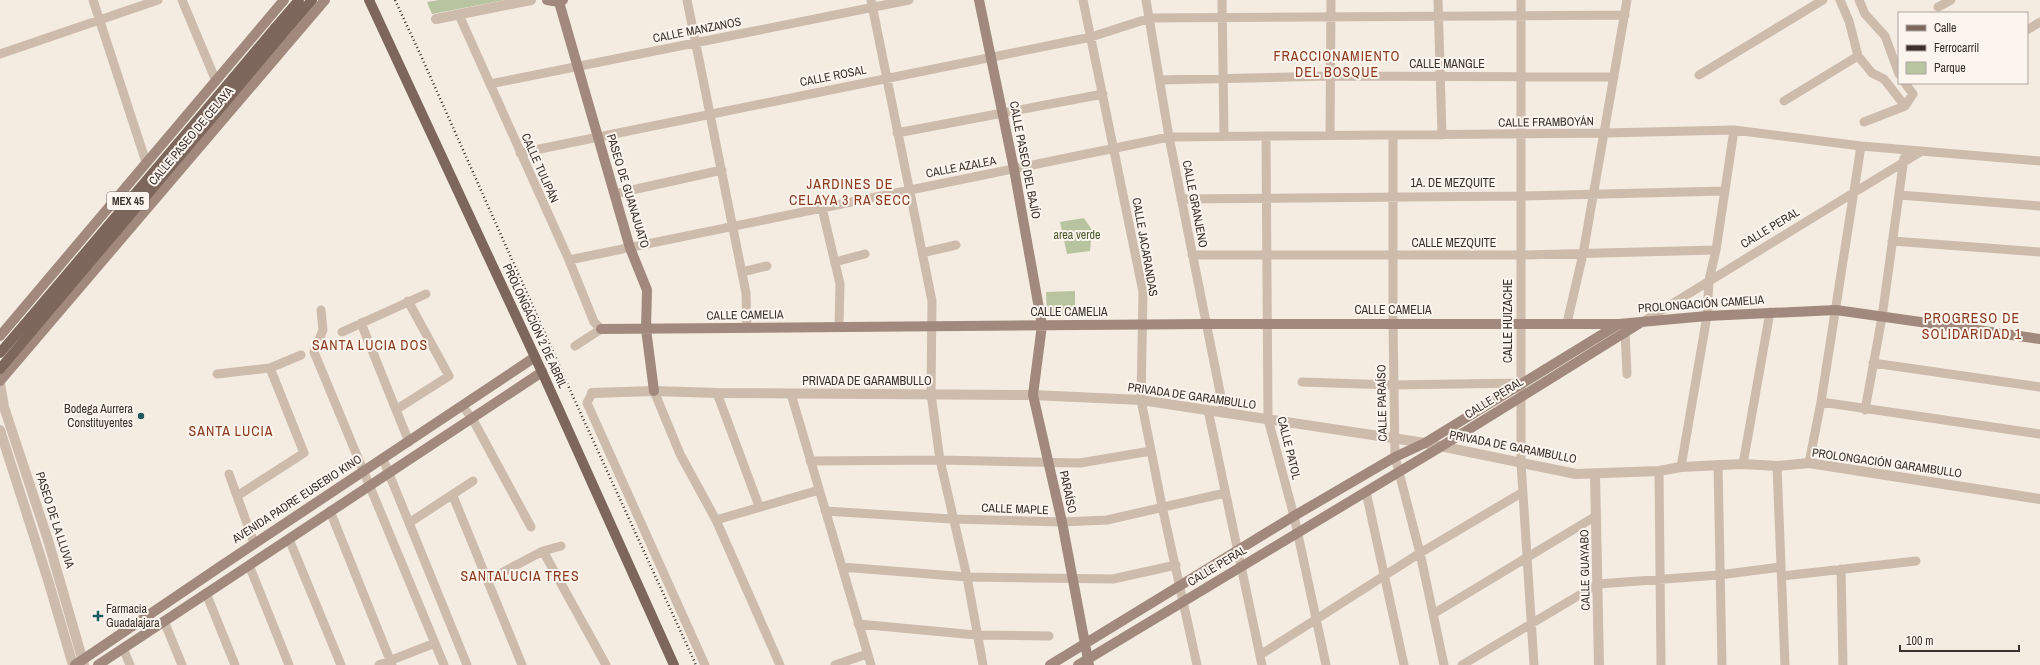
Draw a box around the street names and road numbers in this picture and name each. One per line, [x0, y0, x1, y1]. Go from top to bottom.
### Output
street label: CALLE MANZANOS [651, 14, 743, 46]
street label: CALLE MANGLE [1409, 56, 1485, 72]
street label: CALLE ROSAL [798, 62, 868, 90]
street label: CALLE PASEO DE CELAYA [145, 83, 237, 188]
street label: CALLE PASEO DEL BAJÍO [1006, 100, 1044, 221]
street label: CALLE FRAMBOYÁN [1498, 113, 1594, 131]
street label: CALLE TULIPÁN [518, 131, 562, 205]
street label: PASEO DE GUANAJUATO [603, 132, 653, 250]
street label: CALLE AZALEA [925, 152, 998, 182]
street label: CALLE GRANJENO [1179, 159, 1211, 249]
street label: 1A. DE MEZQUITE [1411, 175, 1495, 191]
road number: MEX 45 [107, 192, 149, 210]
street label: CALLE JACARANDAS [1128, 196, 1162, 298]
street label: CALLE PERAL [1738, 204, 1803, 252]
street label: CALLE MEZQUITE [1412, 235, 1496, 251]
street label: PROLONGACIÓN 2 DE ABRIL [499, 261, 571, 391]
street label: CALLE HUIZACHE [1500, 279, 1516, 363]
street label: PROLONGACIÓN CAMELIA [1637, 292, 1765, 316]
street label: CALLE CAMELIA [1354, 302, 1432, 318]
street label: CALLE CAMELIA [1030, 304, 1108, 320]
street label: CALLE CAMELIA [706, 306, 784, 324]
street label: CALLE PARAÍSO [1373, 364, 1391, 442]
street label: PRIVADA DE GARAMBULLO [802, 373, 932, 389]
street label: CALLE PERAL [1462, 373, 1527, 422]
street label: PRIVADA DE GARAMBULLO [1127, 379, 1258, 413]
street label: CALLE PATOL [1273, 415, 1305, 482]
street label: PRIVADA DE GARAMBULLO [1448, 427, 1578, 467]
street label: PROLONGACIÓN GARAMBULLO [1811, 445, 1963, 482]
street label: AVENIDA PADRE EUSEBIO KINO [228, 451, 365, 547]
street label: PARAÍSO [1056, 469, 1080, 515]
street label: PASEO DE LA LLUVIA [32, 470, 78, 571]
street label: CALLE MAPLE [981, 500, 1049, 518]
street label: CALLE GUAYABO [1576, 529, 1594, 611]
street label: CALLE PERAL [1185, 542, 1250, 590]

